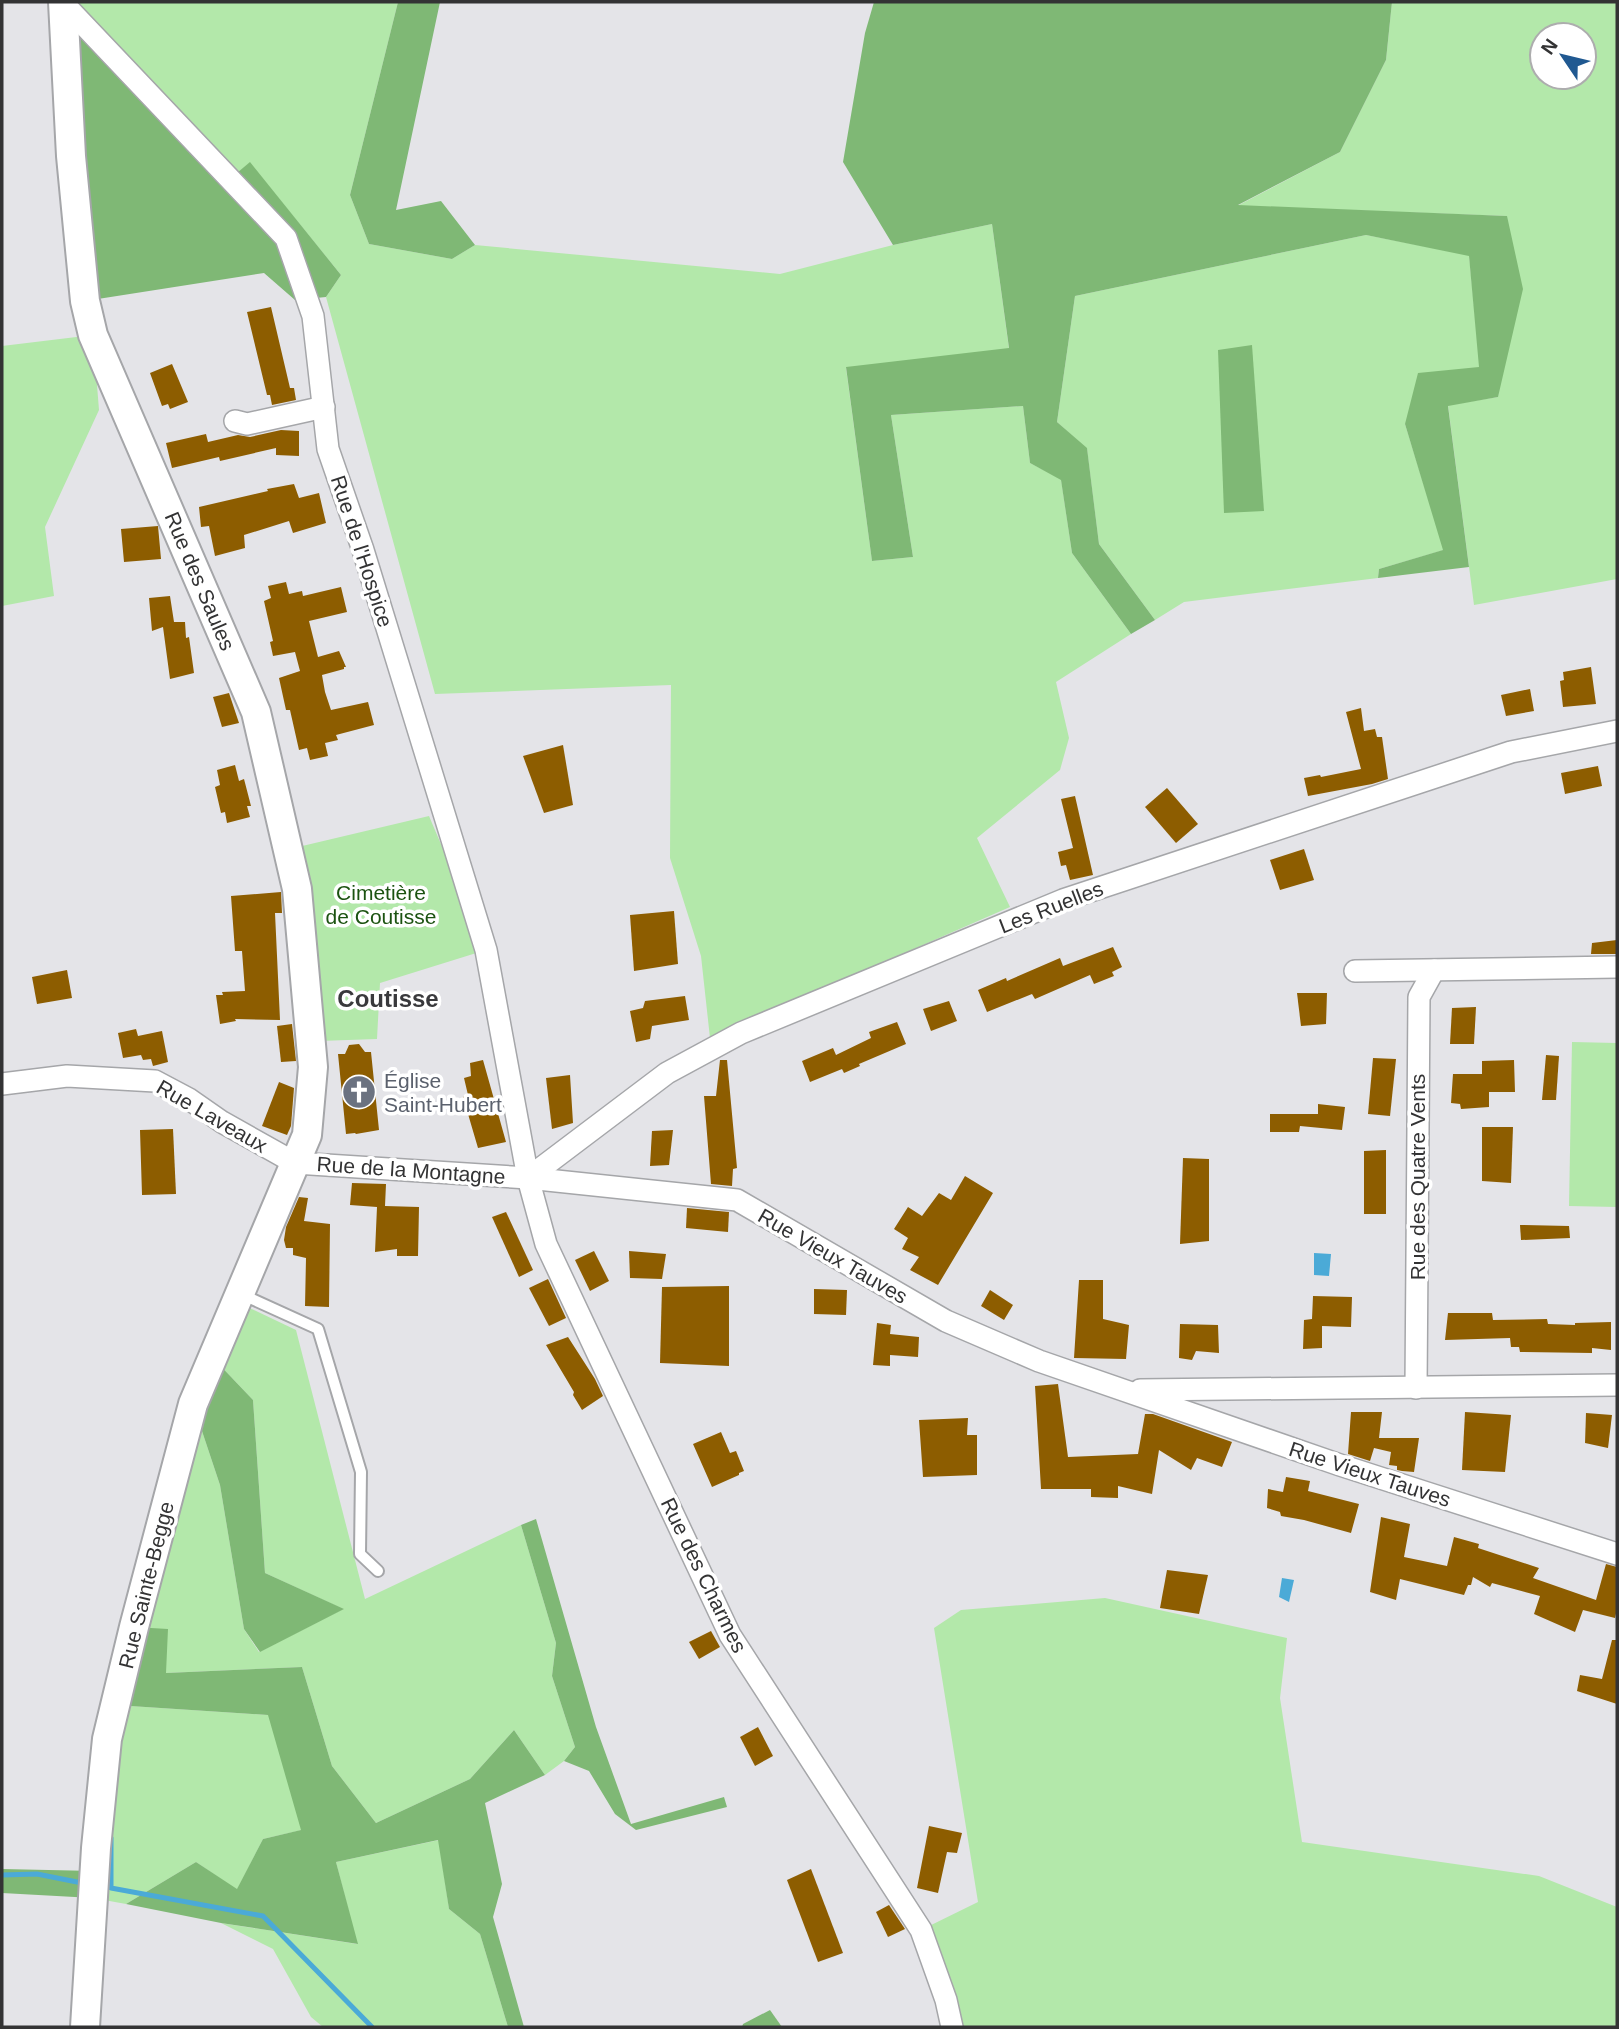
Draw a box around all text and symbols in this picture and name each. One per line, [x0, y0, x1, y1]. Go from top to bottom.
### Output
north arrow [1528, 21, 1598, 91]
text: N [1537, 35, 1562, 58]
street label: Rue de l'Hospice [327, 472, 397, 630]
street label: Rue des Saules [160, 508, 240, 654]
street label: Les Ruelles [996, 877, 1106, 937]
park label: Cimetière de Coutisse [326, 881, 436, 928]
district label: Coutisse [337, 985, 439, 1012]
place label: Église Saint-Hubert [384, 1069, 502, 1116]
church icon: Église Saint-Hubert [340, 1073, 378, 1111]
street label: Rue des Quatre Vents [1406, 1074, 1429, 1280]
street label: Rue Laveaux [153, 1075, 272, 1157]
street label: Rue de la Montagne [316, 1152, 506, 1188]
street label: Rue Vieux Tauves [754, 1204, 912, 1308]
street label: Rue Vieux Tauves [1286, 1437, 1454, 1511]
street label: Rue des Charmes [657, 1494, 751, 1656]
street label: Rue Sainte-Begge [114, 1499, 178, 1671]

